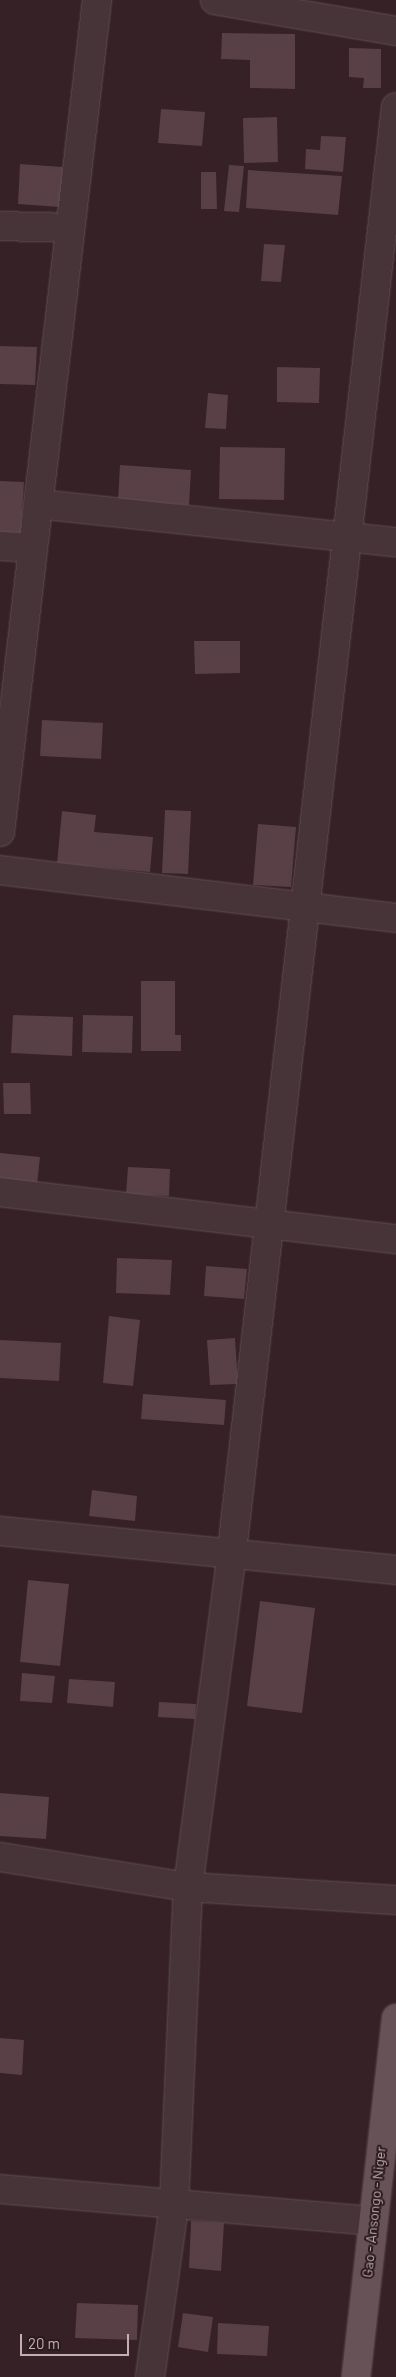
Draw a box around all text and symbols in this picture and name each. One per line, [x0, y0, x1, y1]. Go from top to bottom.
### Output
street label: Gao - Ansongo - Niger [359, 2146, 389, 2278]
scale bar [22, 2324, 131, 2356]
text: 20 m [28, 2334, 60, 2352]

